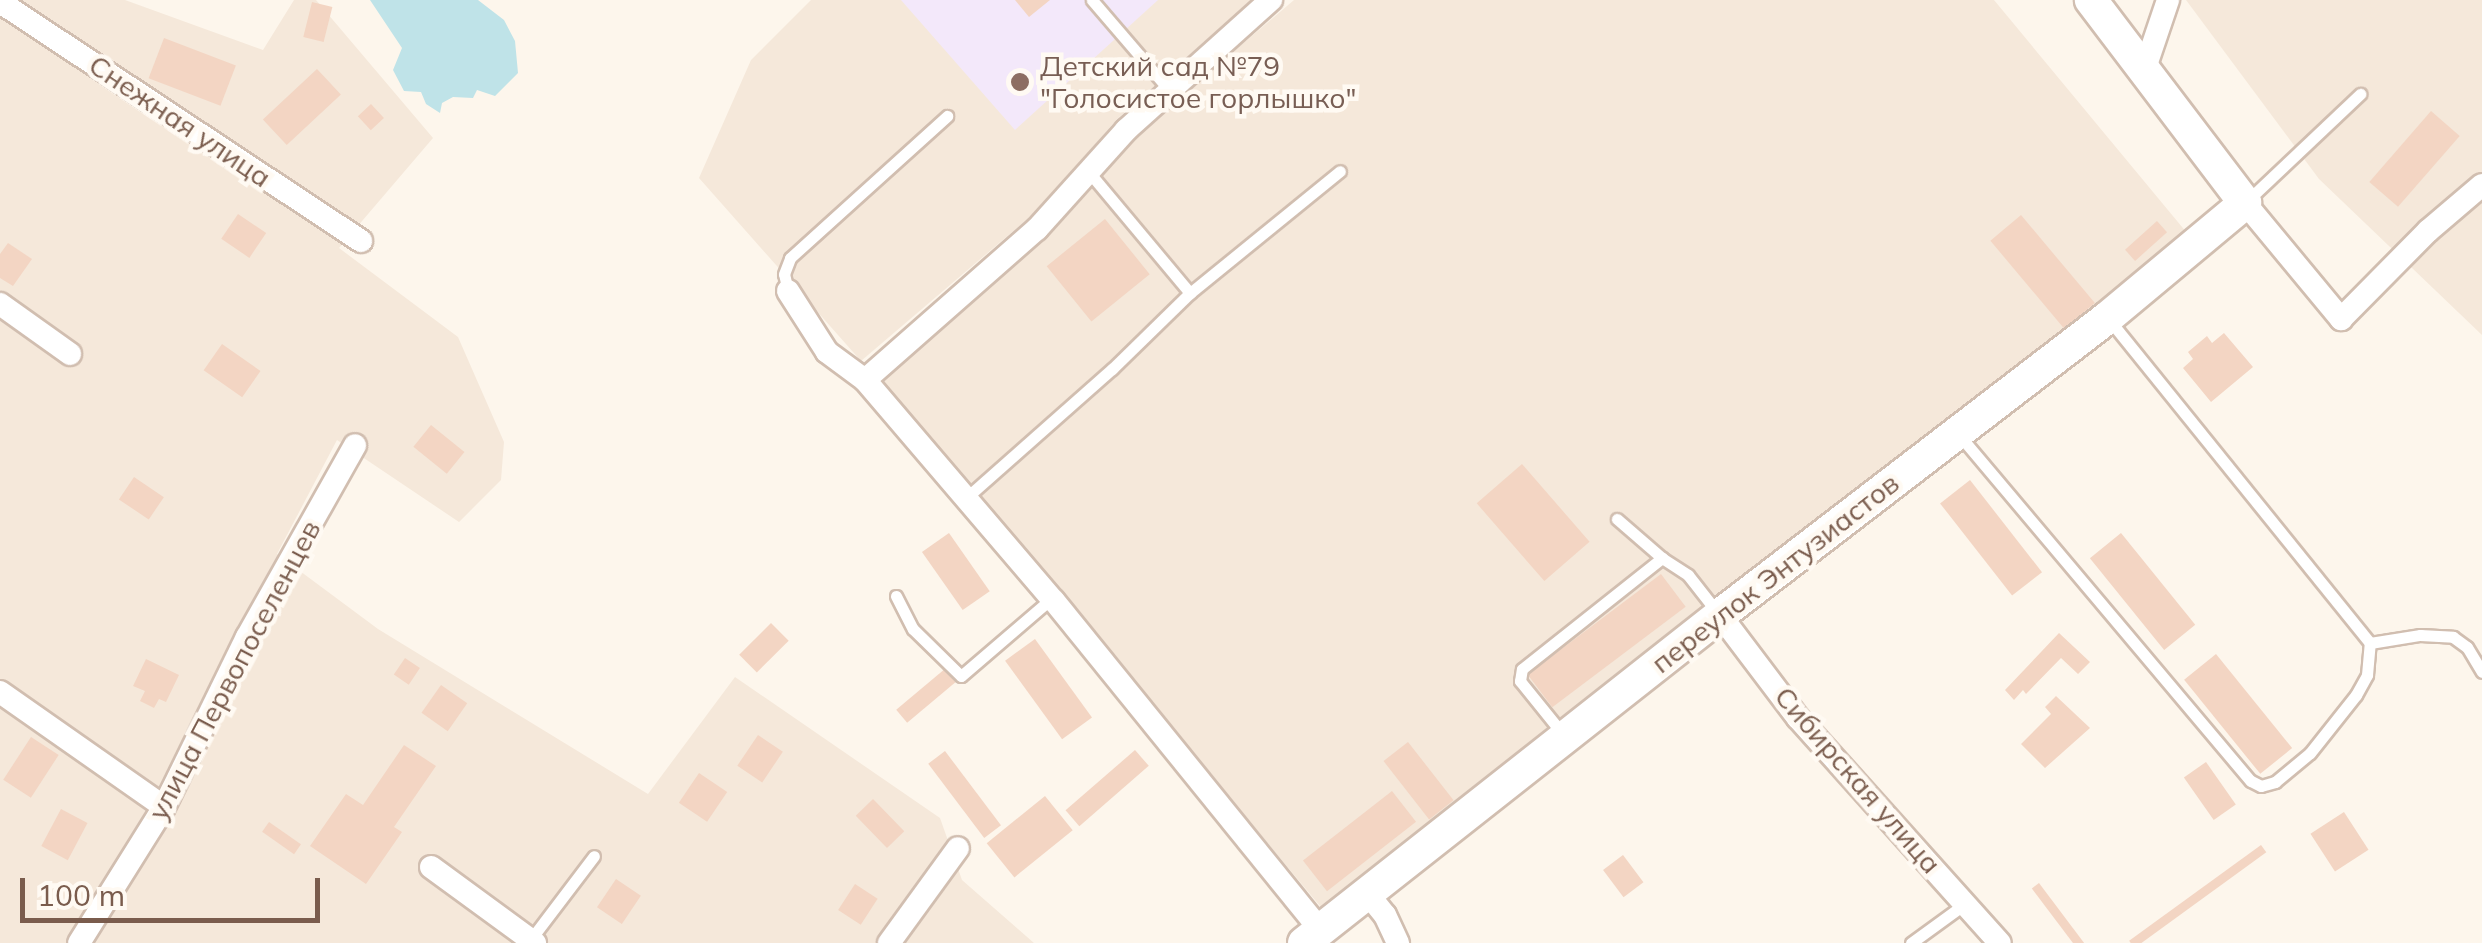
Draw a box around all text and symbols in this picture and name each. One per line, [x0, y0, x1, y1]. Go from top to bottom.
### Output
street label: Снежная улица [83, 48, 277, 194]
place label: Детский сад №79 "Голосистое горлышко" [1040, 49, 1357, 115]
marker: Детский сад №79 "Голосистое горлышко" [1009, 71, 1031, 93]
street label: переулок Энтузиастов [1645, 466, 1905, 680]
street label: улица Первопоселенцев [141, 515, 327, 825]
street label: Сибирская улица [1768, 680, 1948, 880]
scale bar [25, 858, 325, 920]
text: 100 m [37, 876, 125, 914]

